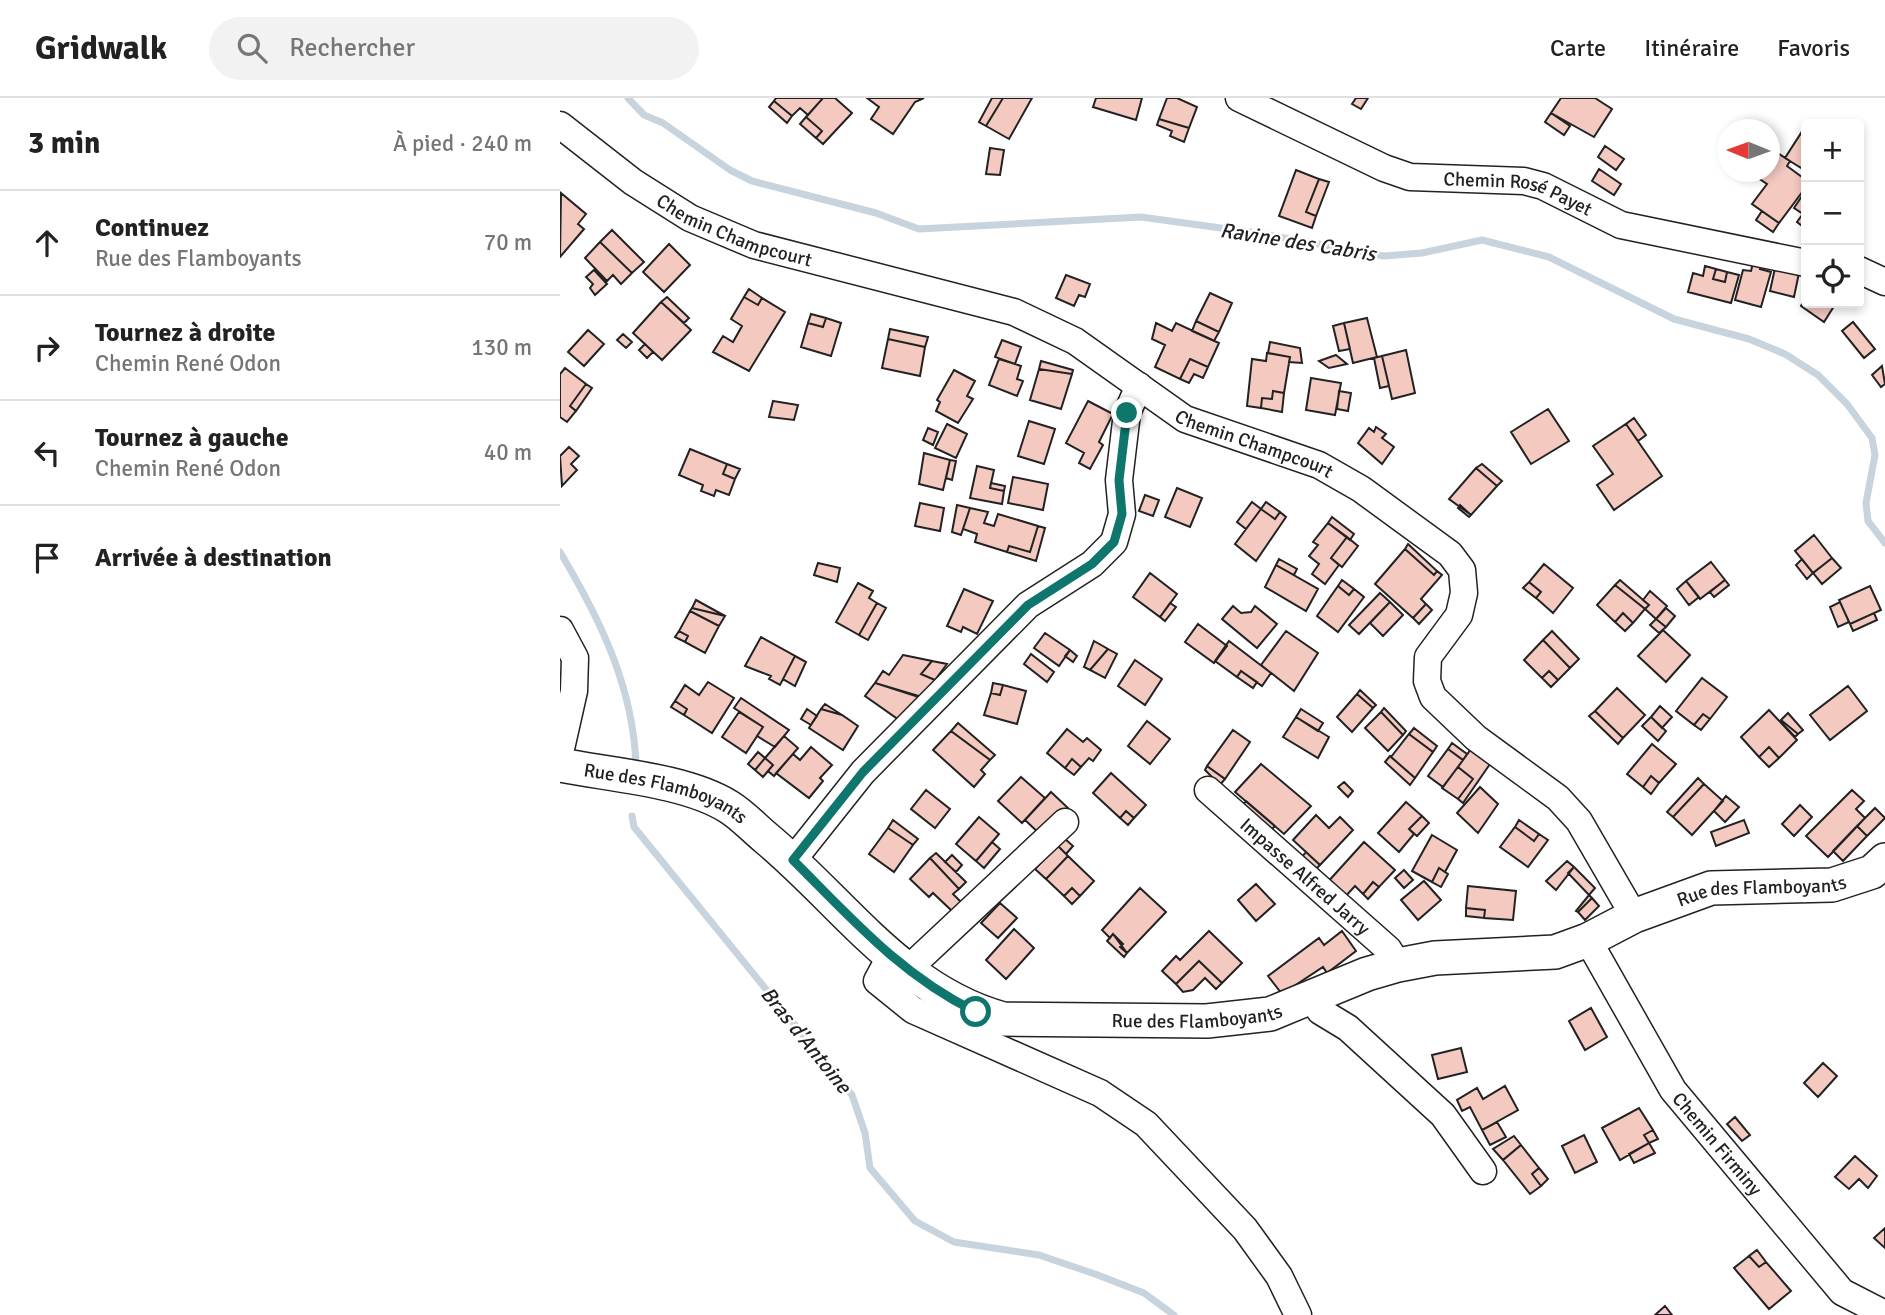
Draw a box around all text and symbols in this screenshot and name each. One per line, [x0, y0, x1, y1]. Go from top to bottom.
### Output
search box [209, 17, 699, 80]
text: Gridwalk [35, 28, 167, 69]
icon: search [233, 29, 271, 67]
text: Rechercher [289, 32, 415, 64]
text: Carte [1550, 33, 1606, 63]
text: Itinéraire [1644, 33, 1739, 63]
text: Favoris [1777, 33, 1850, 63]
north arrow [1717, 119, 1780, 182]
map controls [1801, 119, 1864, 308]
button: + [1801, 119, 1864, 182]
text: 3 min [28, 125, 100, 162]
text: À pied · 240 m [393, 129, 532, 158]
street label: Chemin Rosé Payet [1443, 167, 1596, 222]
button: − [1801, 182, 1864, 245]
street label: Chemin Champcourt [652, 189, 815, 273]
text: Continuez [95, 212, 209, 244]
water label: Ravine des Cabris [1218, 217, 1379, 267]
icon: ahead [28, 224, 66, 262]
text: 70 m [484, 228, 532, 257]
text: Rue des Flamboyants [95, 244, 302, 273]
button: locate [1801, 245, 1864, 308]
text: Tournez à droite [95, 317, 275, 349]
icon: right [28, 329, 66, 367]
text: 130 m [471, 333, 532, 362]
text: Chemin René Odon [95, 349, 281, 378]
route end [1111, 397, 1142, 428]
street label: Chemin Champcourt [1170, 405, 1338, 484]
text: Tournez à gauche [95, 422, 289, 454]
icon: left [28, 434, 66, 472]
text: 40 m [484, 438, 532, 467]
text: Chemin René Odon [95, 454, 281, 483]
icon: arrive [28, 539, 66, 577]
text: Arrivée à destination [95, 542, 332, 574]
street label: Rue des Flamboyants [582, 758, 752, 829]
street label: Impasse Alfred Jarry [1235, 813, 1375, 941]
street label: Rue des Flamboyants [1674, 870, 1849, 912]
water label: Bras d'Antoine [755, 981, 858, 1100]
route start [960, 996, 991, 1027]
street label: Rue des Flamboyants [1112, 999, 1286, 1034]
street label: Chemin Firminy [1667, 1087, 1767, 1201]

